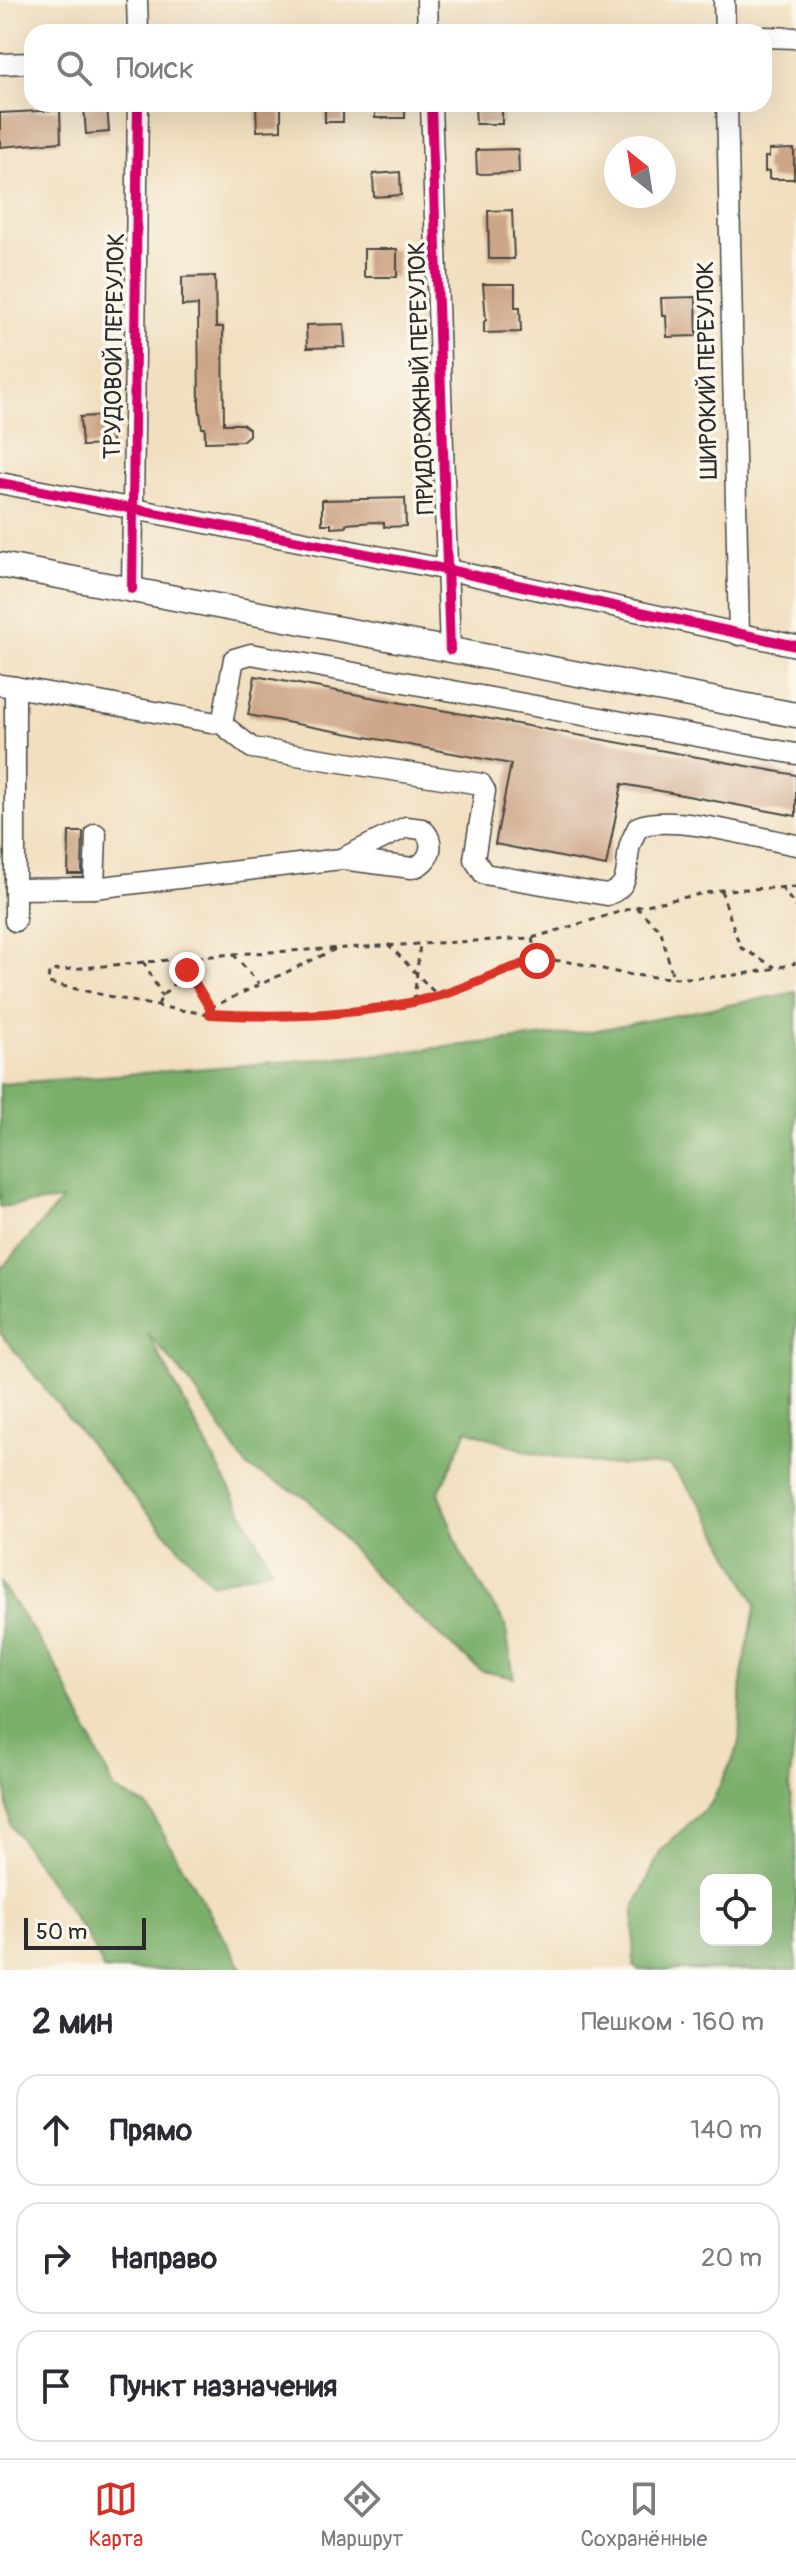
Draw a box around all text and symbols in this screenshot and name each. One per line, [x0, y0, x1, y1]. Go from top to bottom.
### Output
search box [24, 24, 772, 112]
icon: search [52, 46, 96, 90]
text: Поиск [116, 50, 194, 87]
north arrow [604, 136, 676, 208]
street label: ТРУДОВОЙ ПЕРЕУЛОК [98, 232, 131, 460]
street label: ПРИДОРОЖНЫЙ ПЕРЕУЛОК [402, 241, 441, 515]
street label: ШИРОКИЙ ПЕРЕУЛОК [691, 261, 724, 479]
route start [519, 943, 555, 979]
route end [169, 952, 205, 988]
map controls [700, 1874, 772, 1946]
button: locate [700, 1874, 772, 1946]
scale bar [24, 1914, 146, 1950]
text: 50 m [36, 1918, 87, 1946]
text: 2 мин [32, 2001, 113, 2044]
text: Пешком · 160 m [581, 2006, 764, 2038]
icon: ahead [34, 2108, 78, 2152]
text: Прямо [110, 2112, 192, 2149]
text: 140 m [690, 2114, 762, 2146]
icon: right [34, 2236, 78, 2280]
text: Направо [110, 2240, 217, 2277]
text: 20 m [701, 2242, 762, 2274]
icon: arrive [34, 2364, 78, 2408]
text: Пункт назначения [110, 2368, 337, 2405]
tab: Карта [89, 2477, 143, 2553]
tab: Маршрут [320, 2477, 403, 2553]
tab: Сохранённые [581, 2477, 707, 2553]

